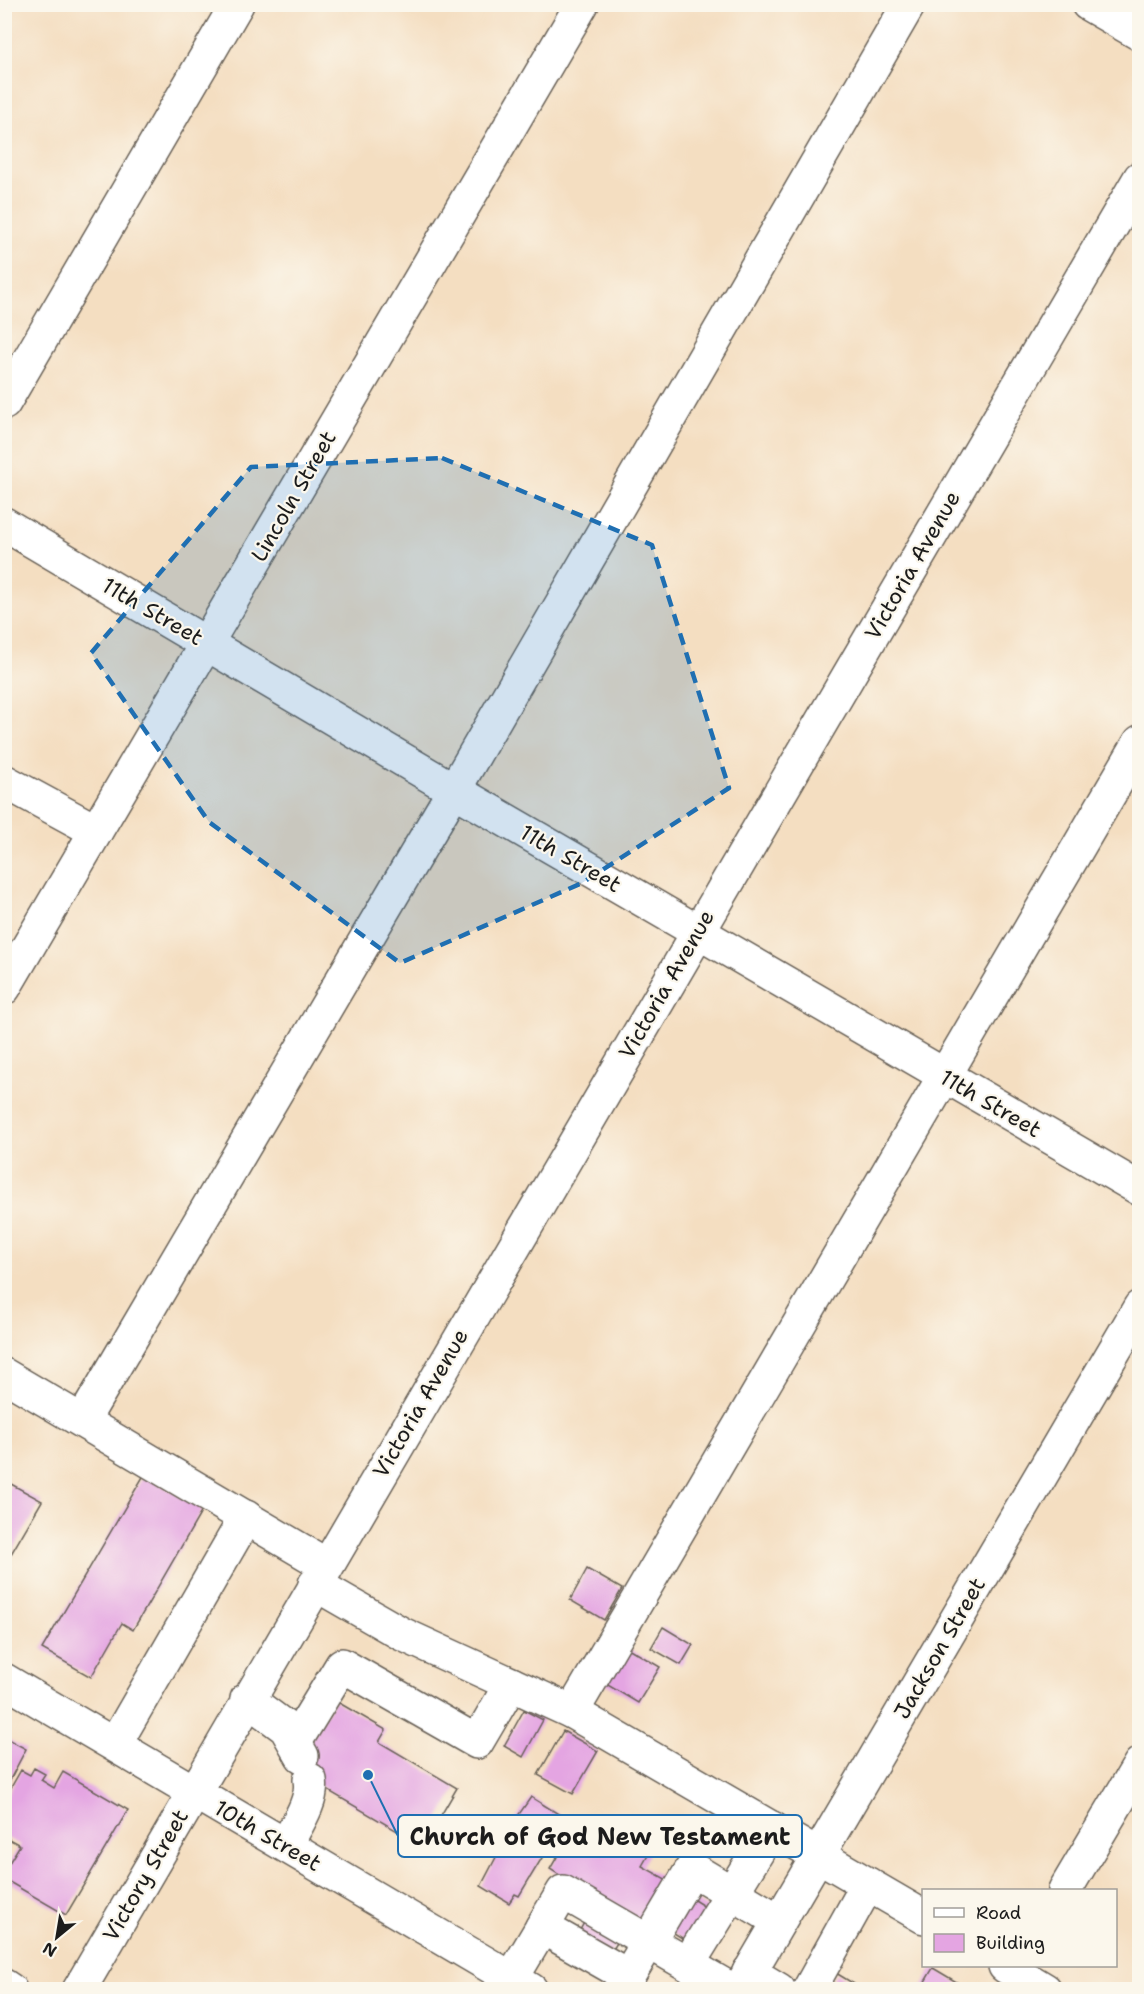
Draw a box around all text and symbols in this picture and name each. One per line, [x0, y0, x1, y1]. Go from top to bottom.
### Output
street label: Lincoln Street [244, 425, 343, 567]
street label: Victoria Avenue [858, 485, 967, 645]
street label: 11th Street [97, 571, 209, 652]
street label: 11th Street [515, 818, 627, 899]
street label: Victoria Avenue [612, 904, 721, 1064]
street label: 11th Street [935, 1063, 1047, 1144]
street label: Victoria Avenue [366, 1323, 475, 1483]
street label: Jackson Street [887, 1572, 992, 1724]
street label: 10th Street [209, 1793, 327, 1878]
street label: Victory Street [96, 1804, 195, 1947]
callout: Church of God New Testament [398, 1815, 802, 1857]
text: Church of God New Testament [410, 1821, 791, 1853]
legend [922, 1889, 1117, 1967]
text: Road [976, 1901, 1021, 1925]
north arrow [27, 1907, 87, 1967]
text: Building [976, 1931, 1045, 1955]
text: N [39, 1937, 60, 1962]

